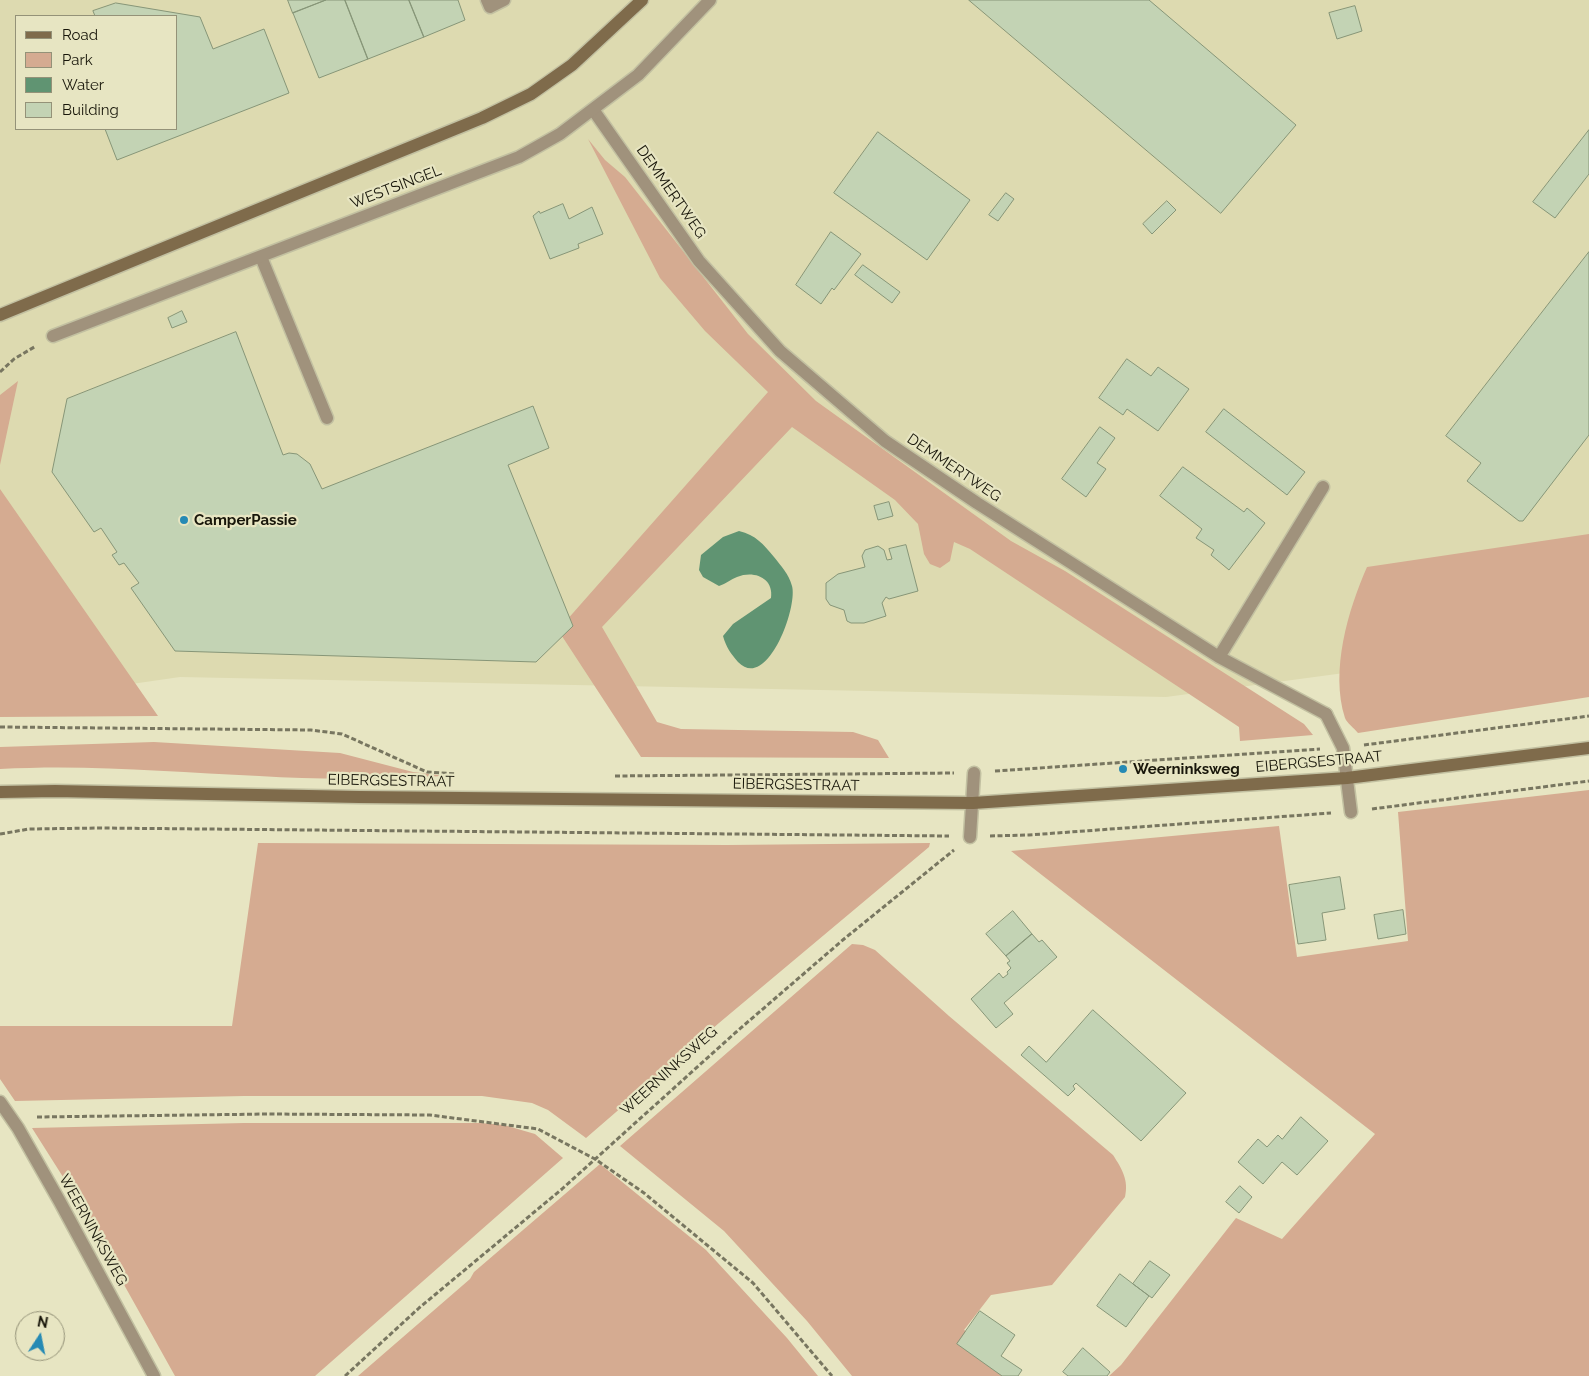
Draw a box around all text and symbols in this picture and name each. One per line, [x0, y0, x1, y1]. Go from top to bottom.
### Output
legend [15, 15, 178, 130]
text: Road [62, 26, 98, 44]
text: Park [62, 51, 93, 69]
text: Water [62, 76, 104, 94]
text: Building [62, 101, 119, 119]
street label: DEMMERTWEG [632, 142, 710, 242]
street label: WESTSINGEL [348, 161, 444, 213]
street label: DEMMERTWEG [904, 430, 1004, 506]
place label: CamperPassie [194, 511, 297, 529]
marker: CamperPassie [178, 514, 190, 526]
street label: EIBERGSESTRAAT [1255, 747, 1383, 777]
place label: Weerninksweg [1133, 760, 1240, 778]
marker: Weerninksweg [1117, 763, 1129, 775]
street label: EIBERGSESTRAAT [327, 771, 455, 791]
street label: EIBERGSESTRAAT [732, 775, 860, 795]
street label: WEERNINKSWEG [617, 1023, 721, 1119]
street label: WEERNINKSWEG [55, 1171, 131, 1289]
north arrow [15, 1311, 65, 1361]
text: N [36, 1313, 49, 1331]

